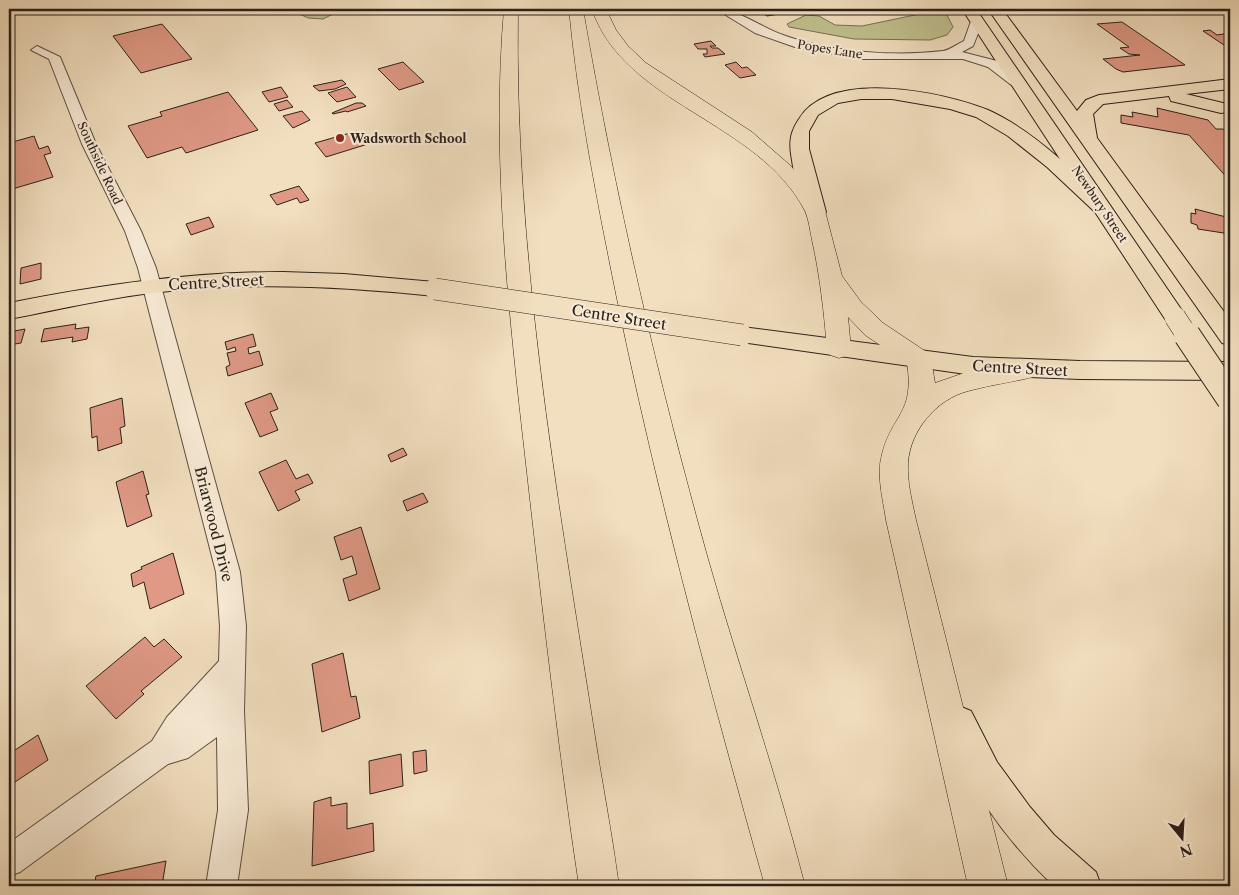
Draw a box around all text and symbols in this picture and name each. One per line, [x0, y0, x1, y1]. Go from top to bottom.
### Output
street label: Popes Lane [796, 36, 864, 62]
street label: Southside Road [74, 119, 126, 207]
place label: Wadsworth School [349, 131, 467, 146]
marker: Wadsworth School [334, 132, 346, 144]
street label: Newbury Street [1069, 163, 1132, 246]
street label: Centre Street [168, 270, 265, 294]
street label: Centre Street [570, 300, 668, 334]
street label: Centre Street [972, 356, 1069, 380]
street label: Briarwood Drive [190, 464, 238, 584]
north arrow [1156, 812, 1206, 862]
text: N [1177, 840, 1195, 861]

